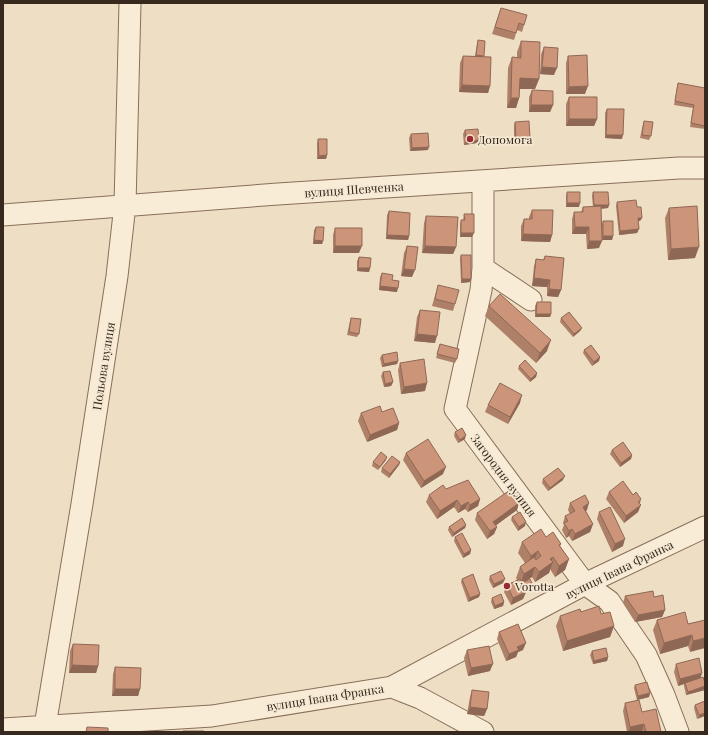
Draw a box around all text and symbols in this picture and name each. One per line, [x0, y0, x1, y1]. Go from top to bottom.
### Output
place label: Допомога [478, 131, 533, 147]
marker: Допомога [465, 134, 475, 144]
street label: вулиця Шевченка [304, 178, 404, 200]
street label: Польова вулиця [88, 320, 118, 411]
street label: Загородня вулиця [468, 430, 541, 520]
street label: вулиця Івана Франка [562, 536, 676, 602]
place label: Vorotta [514, 578, 554, 594]
marker: Vorotta [502, 581, 512, 591]
street label: вулиця Івана Франка [265, 680, 385, 714]

